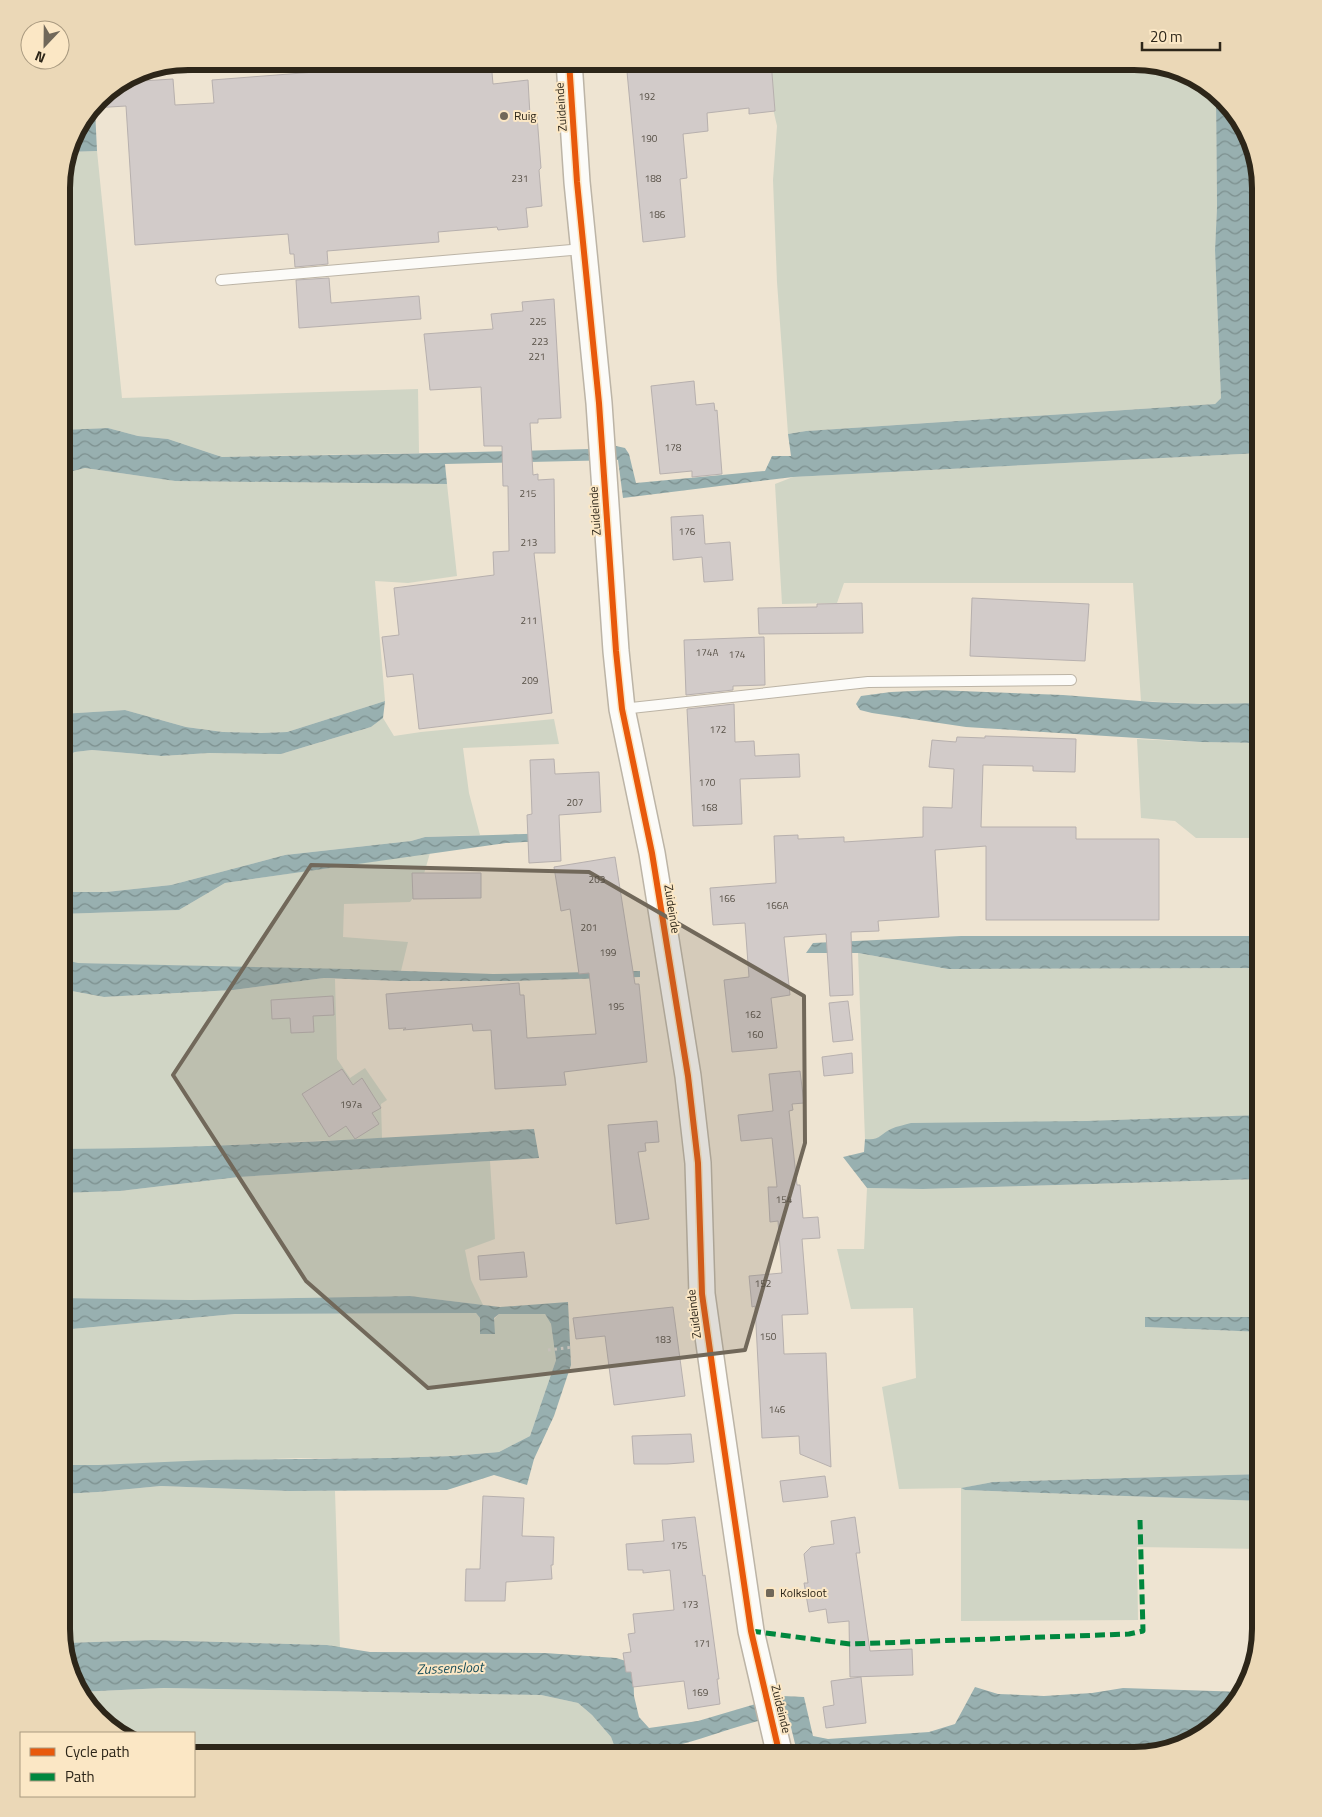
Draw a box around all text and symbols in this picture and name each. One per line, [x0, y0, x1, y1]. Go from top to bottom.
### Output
north arrow [20, 20, 70, 70]
scale bar [1142, 20, 1220, 52]
text: 20 m [1150, 25, 1183, 48]
text: N [32, 46, 48, 69]
street label: Zuideinde [549, 82, 572, 132]
house number: 192 [639, 89, 655, 104]
place label: Ruig [514, 106, 537, 125]
marker: Ruig [498, 110, 510, 122]
house number: 190 [641, 131, 658, 146]
house number: 231 [512, 171, 528, 186]
house number: 188 [645, 171, 662, 186]
house number: 186 [649, 207, 666, 222]
house number: 225 [530, 314, 547, 329]
house number: 223 [532, 334, 548, 349]
house number: 221 [529, 349, 545, 364]
house number: 178 [665, 440, 682, 455]
house number: 215 [520, 486, 537, 501]
street label: Zuideinde [583, 486, 606, 536]
house number: 176 [679, 524, 696, 539]
house number: 213 [521, 535, 537, 550]
house number: 211 [521, 613, 537, 628]
house number: 174A [696, 645, 718, 660]
house number: 174 [729, 647, 746, 662]
house number: 209 [522, 673, 539, 688]
house number: 172 [710, 722, 726, 737]
house number: 170 [699, 775, 716, 790]
house number: 207 [567, 795, 583, 810]
house number: 168 [701, 800, 718, 815]
house number: 203 [589, 872, 605, 887]
street label: Zuideinde [659, 883, 686, 935]
house number: 166 [719, 891, 736, 906]
house number: 166A [766, 898, 788, 913]
house number: 201 [581, 920, 597, 935]
house number: 199 [600, 945, 617, 960]
house number: 195 [608, 999, 625, 1014]
house number: 162 [745, 1007, 761, 1022]
house number: 160 [747, 1027, 764, 1042]
house number: 197a [340, 1097, 362, 1112]
house number: 154 [776, 1192, 793, 1207]
house number: 152 [755, 1276, 771, 1291]
street label: Zuideinde [681, 1288, 706, 1340]
house number: 150 [760, 1329, 777, 1344]
house number: 183 [655, 1332, 671, 1347]
house number: 146 [769, 1402, 786, 1417]
house number: 175 [671, 1538, 688, 1553]
place label: Kolksloot [780, 1583, 827, 1602]
marker: Kolksloot [764, 1587, 776, 1599]
house number: 173 [682, 1597, 698, 1612]
house number: 171 [694, 1636, 710, 1651]
water label: Zussensloot [416, 1656, 485, 1679]
street label: Zuideinde [766, 1683, 797, 1735]
house number: 169 [692, 1685, 709, 1700]
legend [20, 1732, 195, 1797]
text: Cycle path [65, 1740, 130, 1763]
text: Path [65, 1765, 95, 1788]

